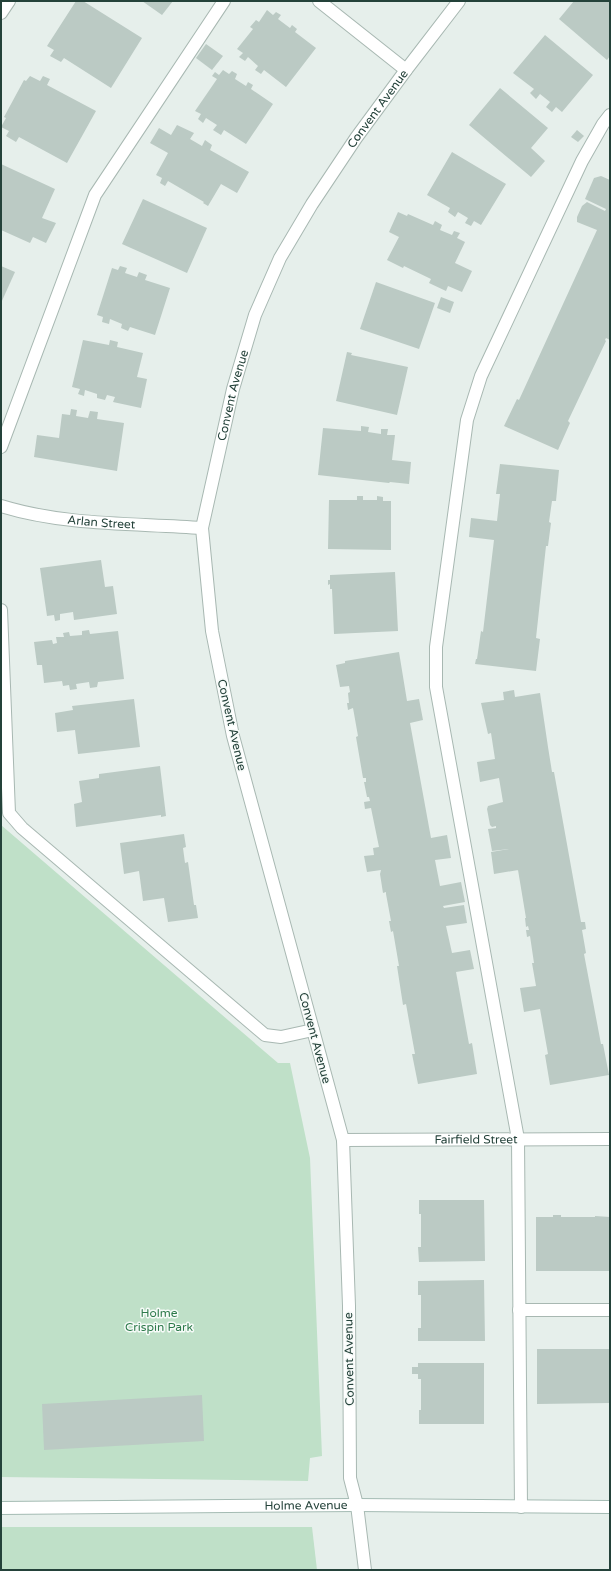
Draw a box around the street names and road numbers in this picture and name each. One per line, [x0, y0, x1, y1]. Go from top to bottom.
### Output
street label: Convent Avenue [344, 67, 411, 151]
street label: Convent Avenue [215, 348, 251, 442]
street label: Arlan Street [67, 513, 136, 532]
street label: Convent Avenue [215, 678, 249, 772]
street label: Convent Avenue [296, 991, 334, 1085]
street label: Fairfield Street [434, 1132, 518, 1147]
street label: Convent Avenue [341, 1312, 357, 1406]
street label: Holme Avenue [264, 1498, 348, 1513]

